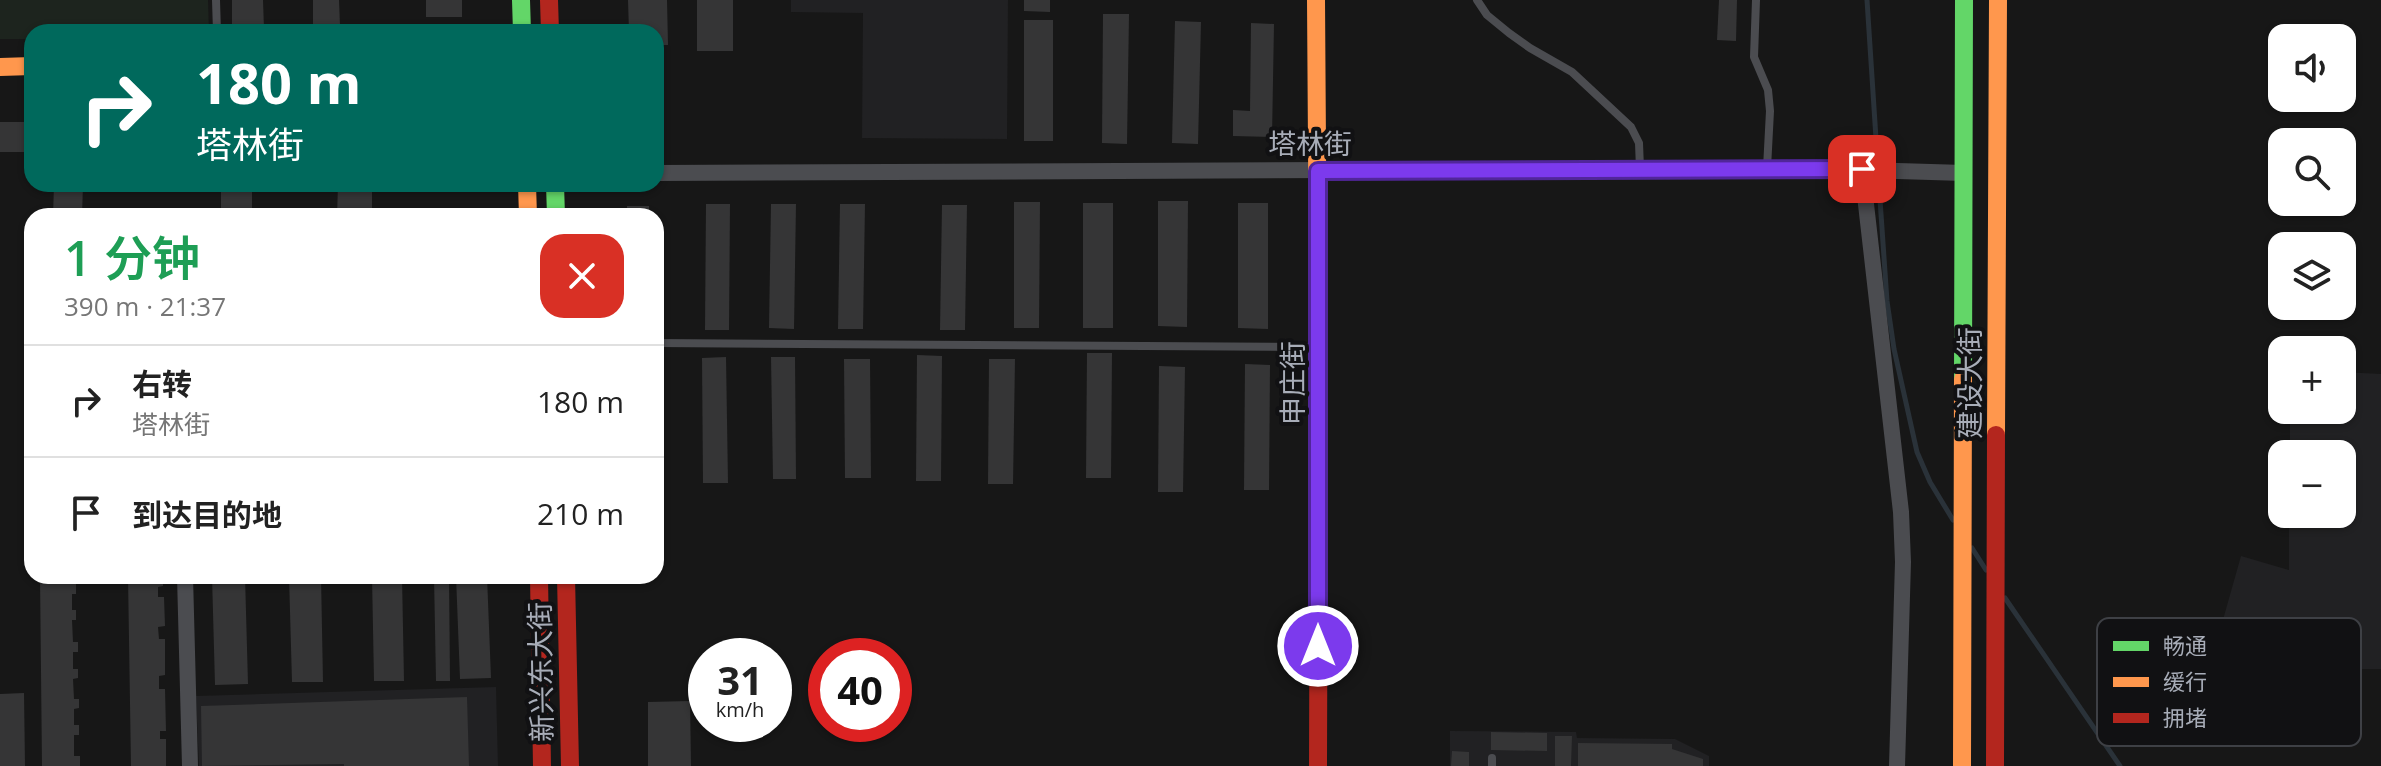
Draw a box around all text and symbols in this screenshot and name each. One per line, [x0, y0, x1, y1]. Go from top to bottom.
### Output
map controls [2268, 24, 2356, 528]
button: sound [2268, 24, 2356, 112]
text: 180 m [196, 44, 362, 120]
icon: right [64, 56, 168, 160]
text: 塔林街 [196, 120, 304, 169]
street label: 塔林街 [1268, 124, 1352, 162]
button: search [2268, 128, 2356, 216]
pin [1828, 135, 1896, 203]
icon: arrive [1840, 147, 1884, 191]
text: 1 分钟 [64, 225, 200, 290]
button: layers [2268, 232, 2356, 320]
button: close [540, 234, 624, 318]
text: 390 m · 21:37 [64, 288, 226, 324]
street label: 建设大街 [1950, 327, 1988, 439]
button: + [2268, 336, 2356, 424]
street label: 申庄街 [1273, 341, 1311, 425]
text: 右转 [132, 363, 192, 404]
icon: right [64, 379, 108, 423]
text: 180 m [537, 381, 624, 422]
text: 塔林街 [132, 406, 210, 442]
button: − [2268, 440, 2356, 528]
icon: arrive [64, 491, 108, 535]
text: 210 m [537, 493, 624, 534]
text: 到达目的地 [132, 494, 282, 535]
street label: 新兴东大街 [520, 602, 560, 742]
position arrow [1276, 604, 1360, 688]
legend [2097, 618, 2361, 746]
text: 畅通 [2163, 630, 2207, 660]
speed limit sign: 40 [808, 638, 912, 742]
text: 31 [717, 652, 763, 707]
text: 缓行 [2163, 666, 2207, 696]
text: km/h [716, 696, 764, 723]
text: 拥堵 [2163, 702, 2207, 732]

